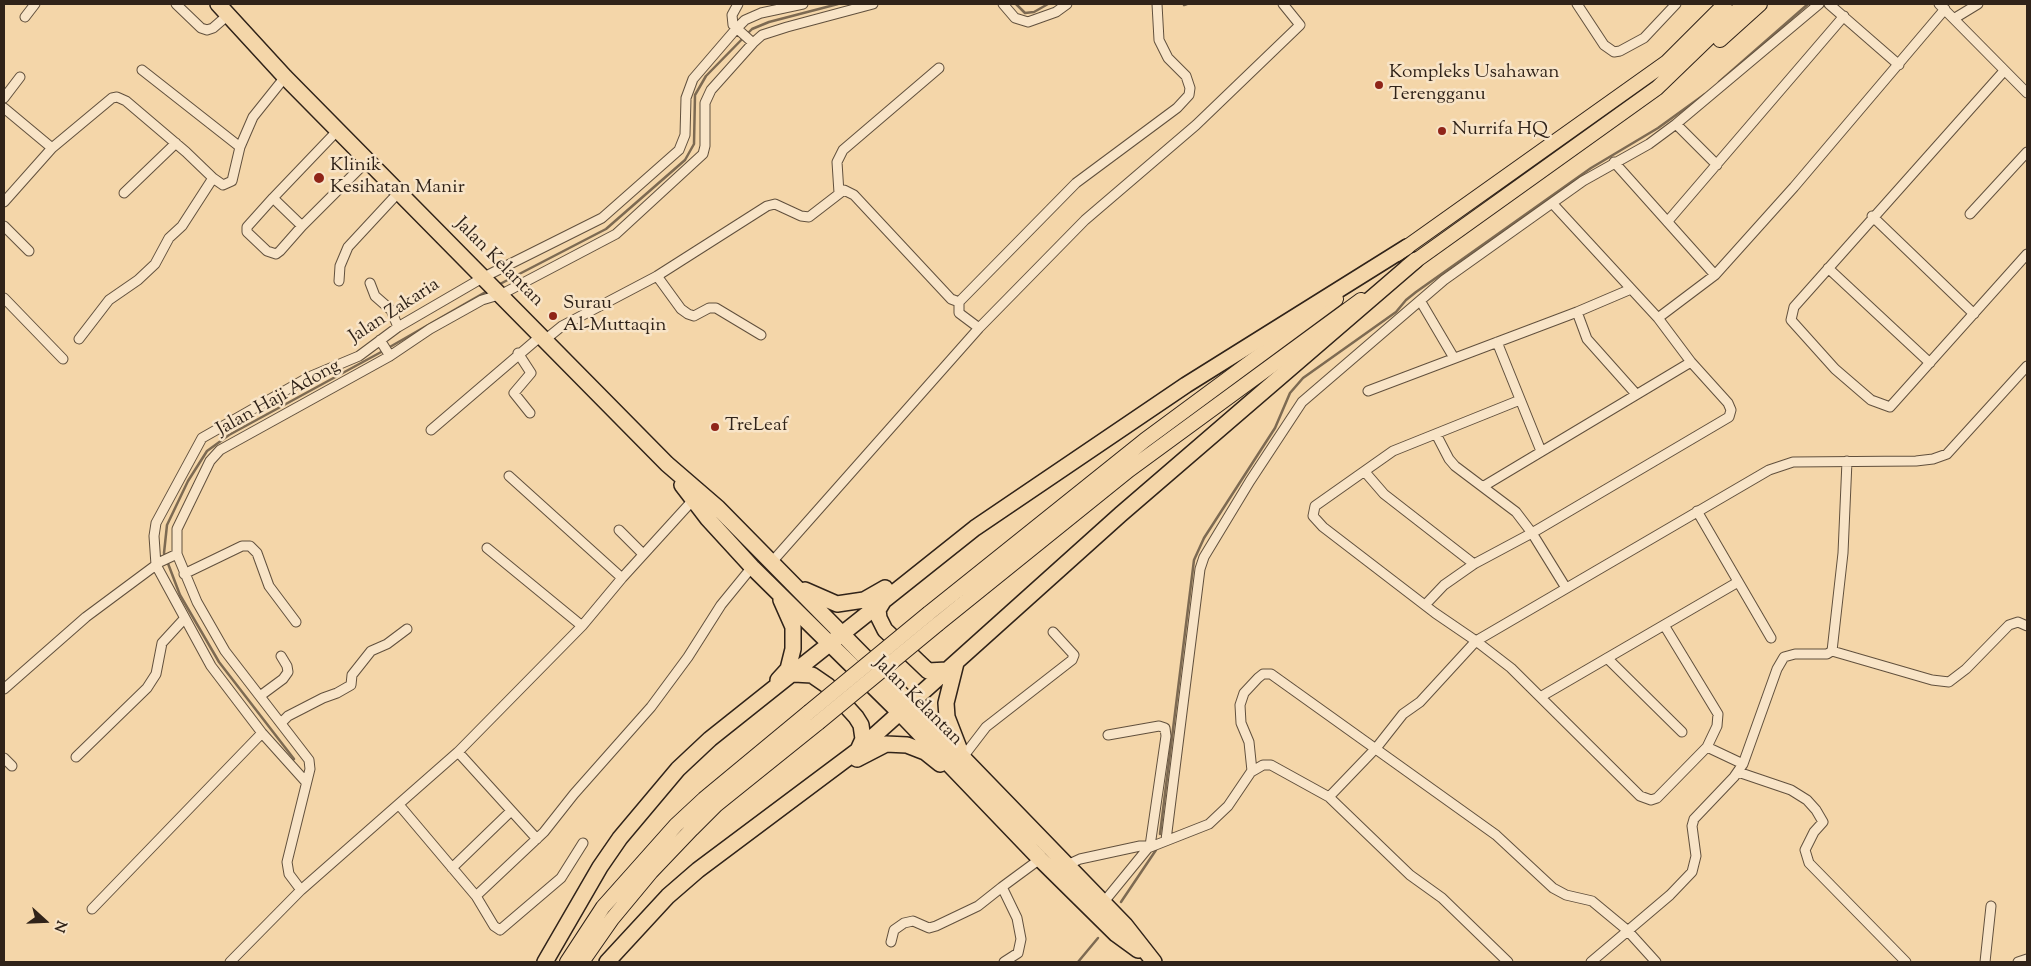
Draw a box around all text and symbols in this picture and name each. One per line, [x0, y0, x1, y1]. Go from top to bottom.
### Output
place label: Kompleks Usahawan Terengganu [1389, 63, 1560, 107]
marker: Kompleks Usahawan Terengganu [1373, 79, 1385, 91]
place label: Nurrifa HQ [1452, 120, 1548, 142]
marker: Nurrifa HQ [1436, 125, 1448, 137]
place label: Klinik Kesihatan Manir [330, 156, 465, 200]
marker: Klinik Kesihatan Manir [312, 171, 326, 185]
street label: Jalan Kelantan [449, 214, 547, 312]
street label: Jalan Zakaria [346, 274, 444, 350]
place label: Surau Al-Muttaqin [563, 294, 667, 338]
marker: Surau Al-Muttaqin [547, 310, 559, 322]
street label: Jalan Haji Adong [213, 356, 345, 442]
place label: TreLeaf [725, 416, 788, 438]
marker: TreLeaf [709, 421, 721, 433]
street label: Jalan Kelantan [868, 653, 966, 751]
north arrow [20, 896, 70, 946]
text: N [48, 917, 70, 935]

